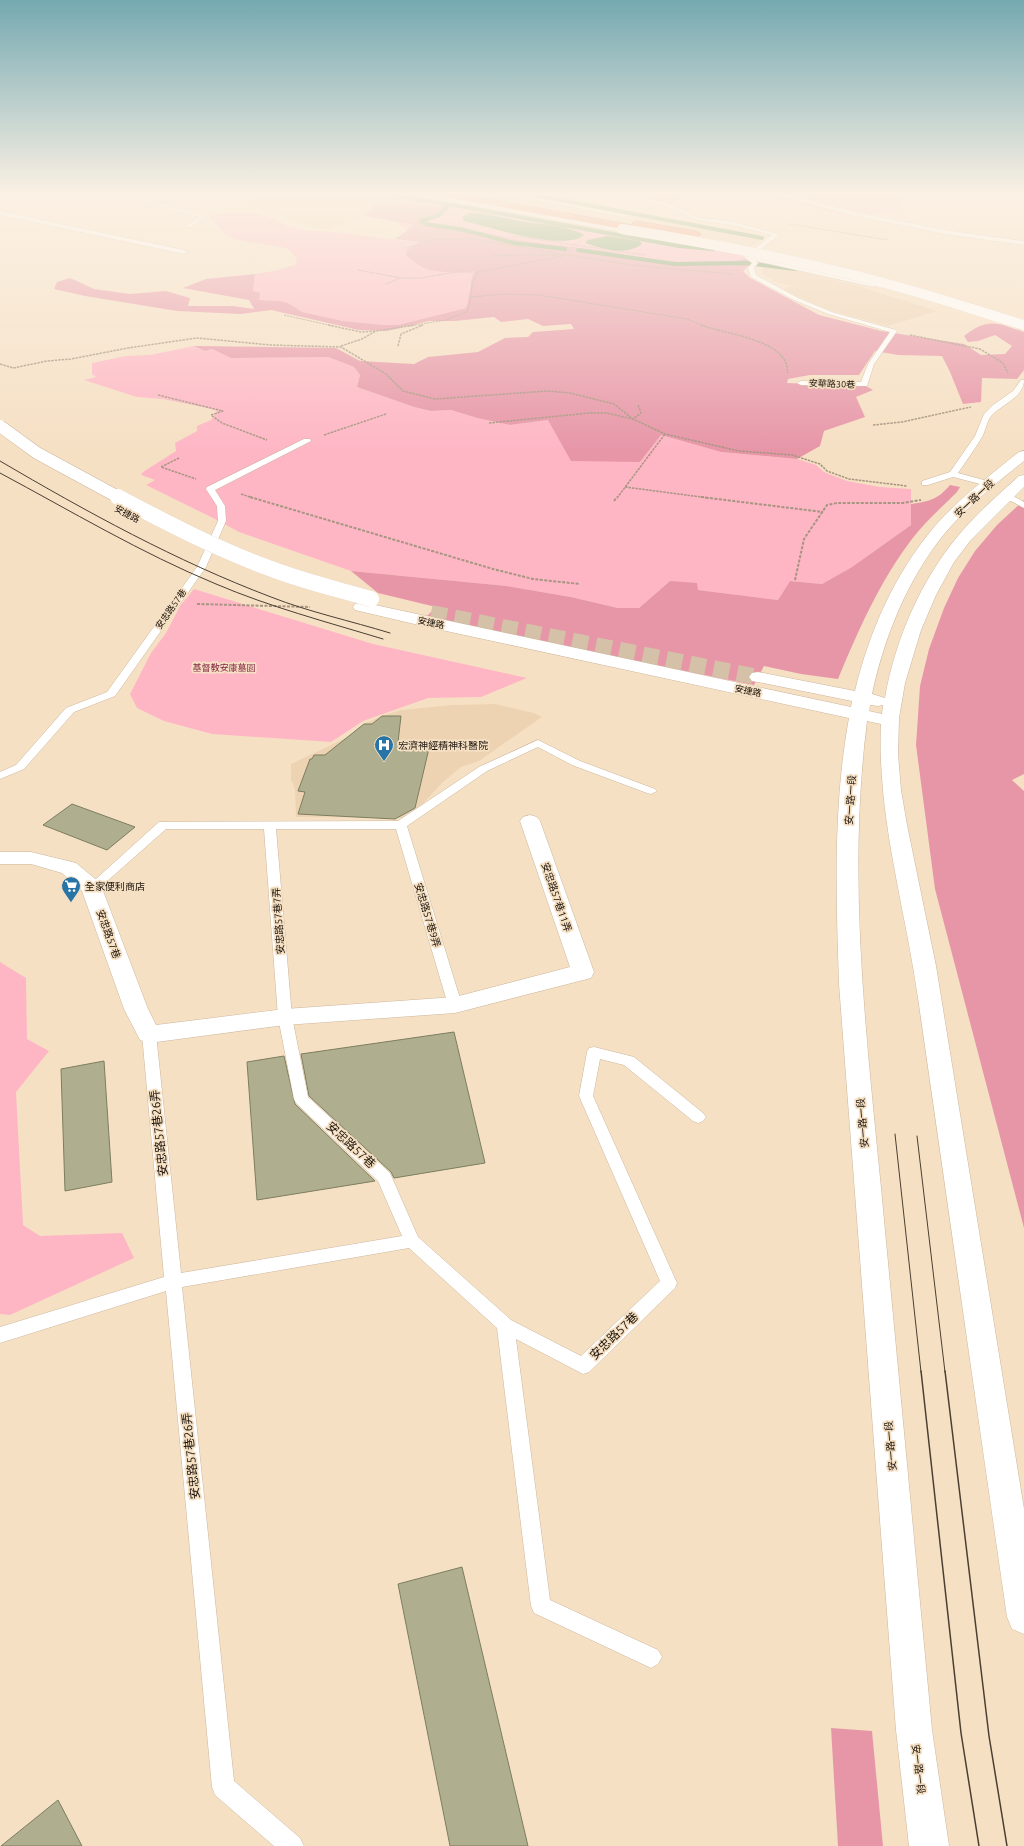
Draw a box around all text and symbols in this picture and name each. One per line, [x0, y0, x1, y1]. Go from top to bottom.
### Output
street label: 安華路30巷 [809, 378, 855, 390]
street label: 安一路一段 [952, 477, 996, 519]
street label: 安捷路 [113, 503, 141, 525]
street label: 安忠路57巷 [154, 587, 188, 631]
street label: 安捷路 [417, 615, 445, 631]
park label: 基督教安康墓園 [192, 663, 256, 673]
street label: 安捷路 [734, 683, 762, 699]
hospital icon: 宏濟神經精神科醫院 [373, 734, 395, 762]
place label: 宏濟神經精神科醫院 [398, 740, 488, 751]
street label: 安一路一段 [843, 775, 858, 825]
street label: 安忠路57巷11弄 [540, 861, 574, 933]
supermarket icon: 全家便利商店 [60, 875, 82, 903]
place label: 全家便利商店 [85, 881, 145, 892]
street label: 安忠路57巷9弄 [412, 882, 443, 949]
street label: 安忠路57巷7弄 [271, 887, 286, 955]
street label: 安忠路57巷 [95, 908, 122, 960]
street label: 安忠路57巷26弄 [147, 1089, 170, 1177]
street label: 安一路一段 [855, 1098, 870, 1148]
street label: 安忠路57巷 [324, 1119, 378, 1170]
street label: 安忠路57巷 [587, 1310, 640, 1362]
street label: 安忠路57巷26弄 [179, 1412, 202, 1500]
street label: 安一路一段 [883, 1421, 898, 1471]
street label: 安一路一段 [910, 1744, 927, 1795]

